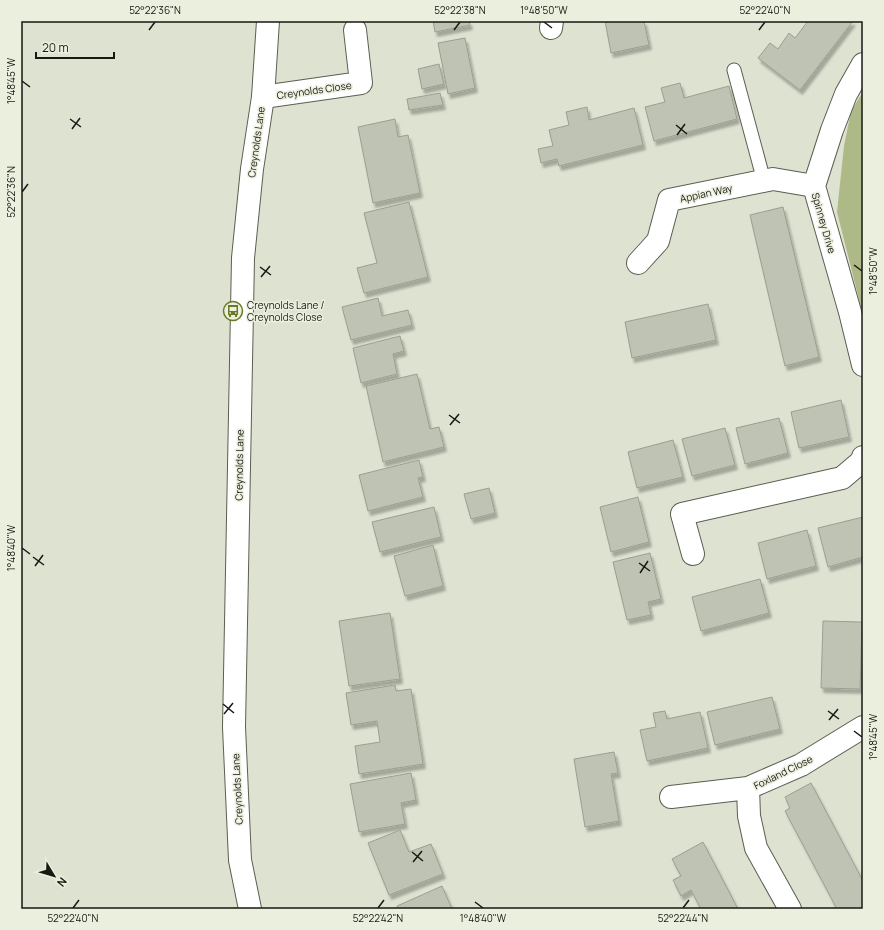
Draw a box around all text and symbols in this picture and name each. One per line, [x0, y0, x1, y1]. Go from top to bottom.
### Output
text: 52°22'36"N [129, 3, 181, 17]
text: 52°22'38"N [434, 3, 486, 17]
text: 1°48'50"W [520, 3, 568, 17]
text: 52°22'40"N [740, 3, 791, 17]
scale bar [36, 34, 114, 60]
text: 20 m [42, 39, 69, 56]
text: 1°48'45"W [4, 57, 18, 104]
street label: Creynolds Close [276, 78, 352, 102]
street label: Creynolds Lane [244, 106, 268, 178]
text: 52°22'36"N [4, 166, 18, 218]
street label: Appian Way [678, 180, 734, 205]
street label: Spinney Drive [809, 191, 839, 255]
text: 1°48'50"W [866, 247, 880, 295]
place label: Creynolds Lane / Creynolds Close [247, 298, 324, 324]
bus stop icon: Creynolds Lane / Creynolds Close [222, 300, 244, 322]
street label: Creynolds Lane [231, 429, 247, 501]
text: 1°48'40"W [4, 524, 18, 571]
text: 1°48'45"W [866, 713, 880, 760]
street label: Foxland Close [751, 752, 815, 792]
street label: Creynolds Lane [228, 753, 246, 825]
north arrow [34, 856, 74, 896]
text: N [54, 875, 71, 890]
text: 52°22'40"N [48, 911, 99, 925]
text: 52°22'42"N [353, 911, 403, 925]
text: 1°48'40"W [460, 911, 507, 925]
text: 52°22'44"N [658, 911, 708, 925]

